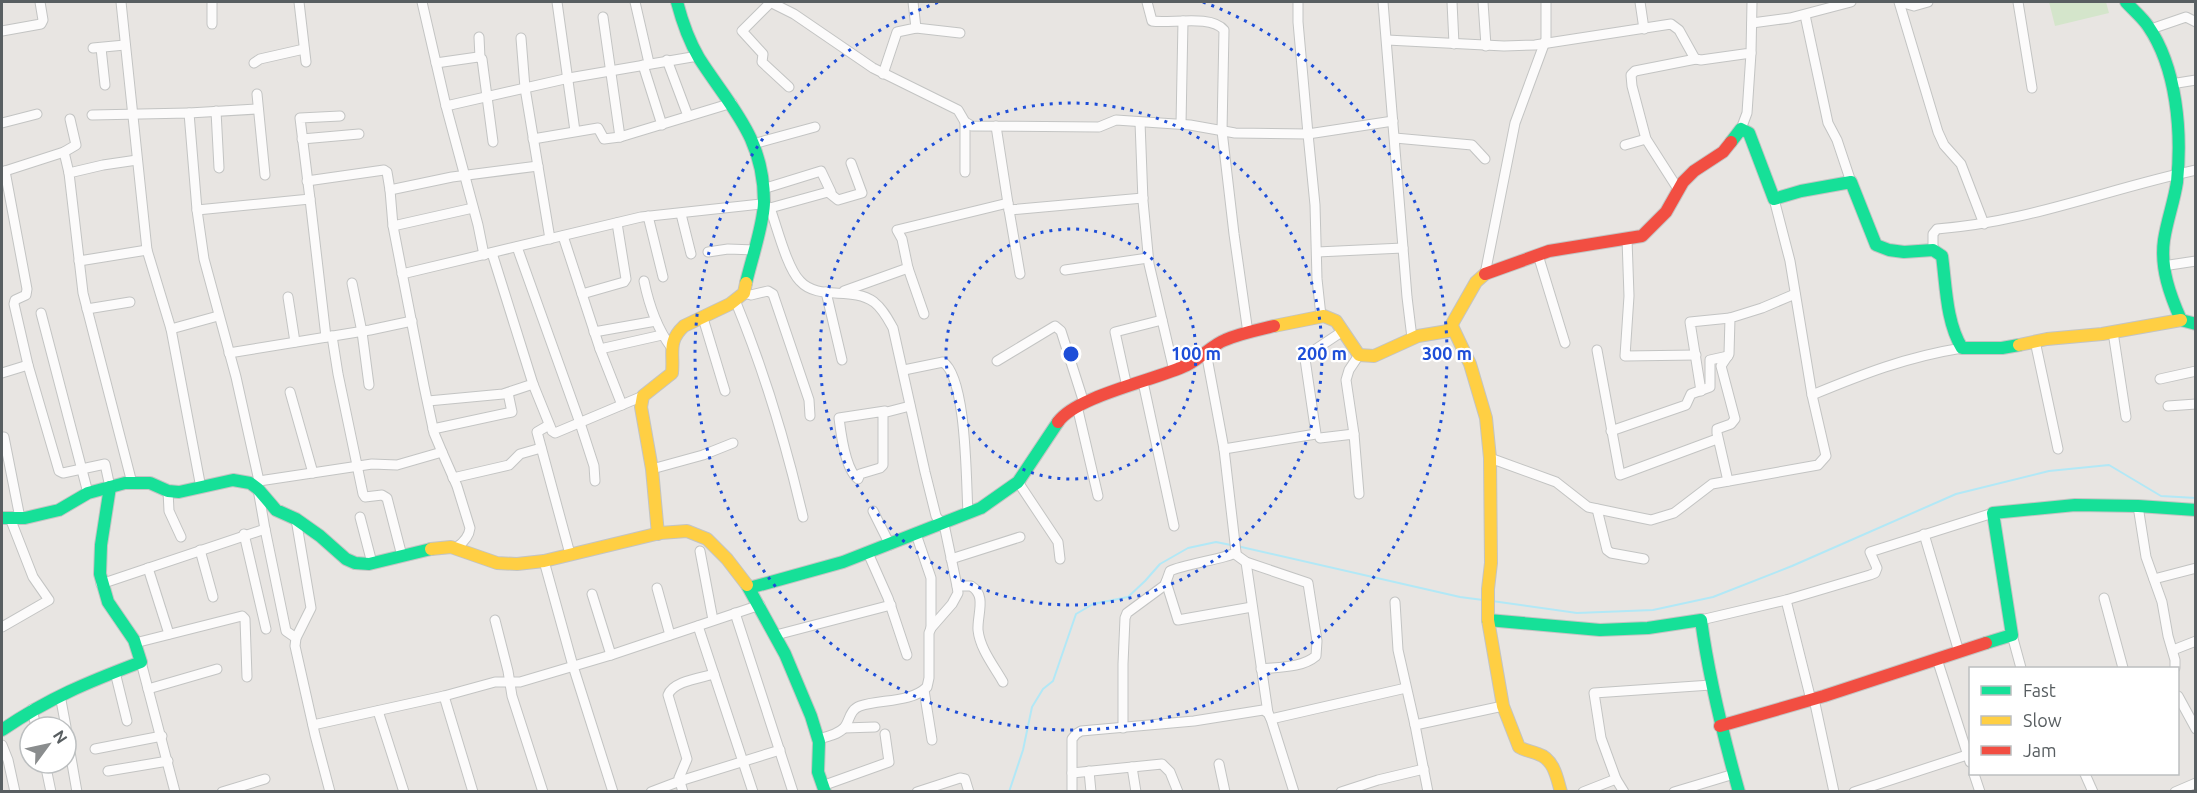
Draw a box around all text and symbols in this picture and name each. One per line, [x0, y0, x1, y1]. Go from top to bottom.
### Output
text: 100 m [1171, 343, 1221, 363]
text: 200 m [1297, 343, 1347, 363]
text: 300 m [1422, 343, 1472, 363]
centre of rings [1061, 344, 1081, 364]
legend [1969, 667, 2179, 775]
text: Fast [2023, 680, 2056, 700]
text: Slow [2023, 710, 2062, 730]
north arrow [18, 715, 78, 775]
text: N [50, 727, 71, 747]
text: Jam [2023, 740, 2057, 760]

